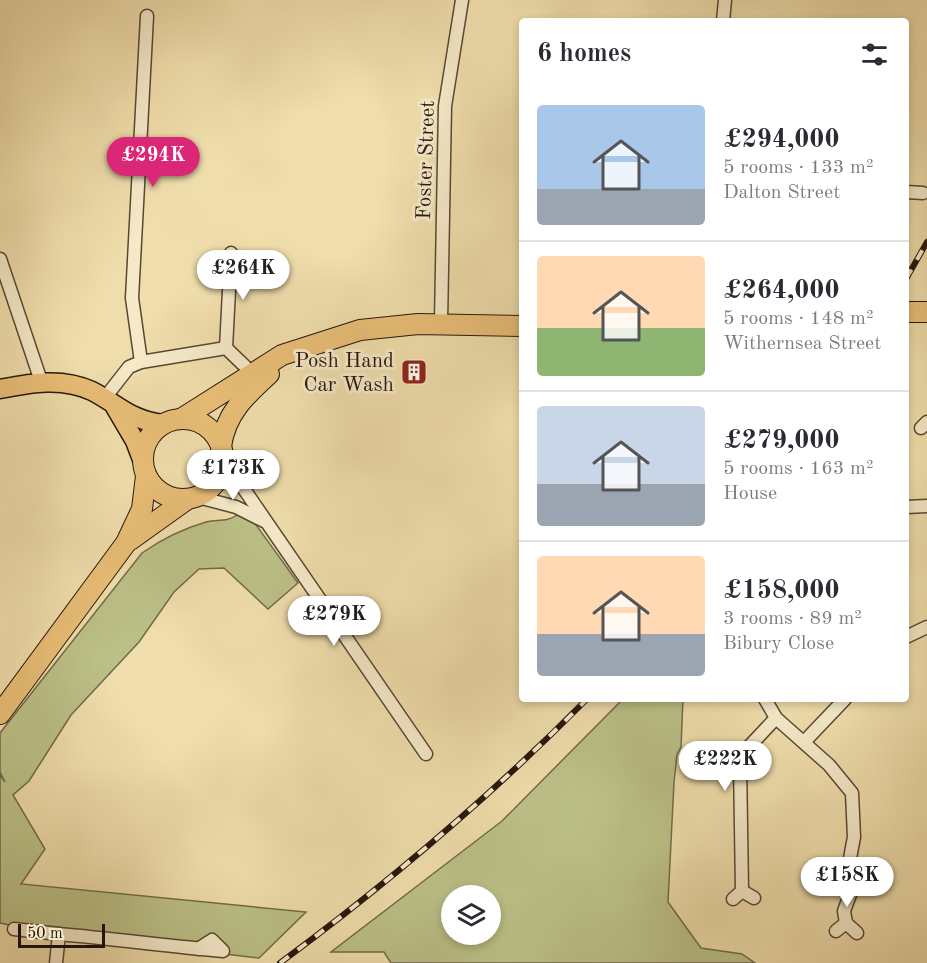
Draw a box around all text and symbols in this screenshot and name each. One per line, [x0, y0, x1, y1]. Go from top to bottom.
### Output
icon: filters [858, 38, 891, 71]
text: 6 homes [537, 41, 631, 67]
street label: Foster Street [414, 100, 439, 220]
text: £294,000 [723, 127, 839, 153]
icon: home [585, 129, 657, 201]
pin: £294K [111, 137, 195, 188]
text: £294K [121, 146, 185, 166]
text: 5 rooms · 133 m² [723, 158, 873, 178]
text: Dalton Street [723, 183, 840, 203]
pin: £264K [201, 250, 285, 301]
text: £264K [211, 259, 275, 279]
text: £264,000 [723, 278, 839, 304]
icon: home [585, 280, 657, 352]
text: 5 rooms · 148 m² [723, 309, 873, 329]
text: Withernsea Street [723, 334, 881, 354]
place label: Posh Hand Car Wash [295, 351, 394, 396]
building icon: Posh Hand Car Wash [399, 357, 429, 387]
text: £279,000 [723, 428, 839, 454]
icon: home [585, 430, 657, 502]
pin: £173K [191, 450, 275, 501]
text: £173K [201, 459, 265, 479]
text: 5 rooms · 163 m² [723, 459, 873, 479]
text: House [723, 484, 777, 504]
text: £158,000 [723, 578, 839, 604]
icon: home [585, 580, 657, 652]
pin: £279K [292, 596, 376, 647]
text: £279K [302, 605, 366, 625]
text: 3 rooms · 89 m² [723, 609, 862, 629]
text: Bibury Close [723, 634, 834, 654]
pin: £222K [683, 741, 767, 792]
text: £222K [693, 750, 757, 770]
pin: £158K [805, 857, 889, 908]
text: £158K [815, 866, 879, 886]
map controls [441, 885, 501, 945]
button: layers [441, 885, 501, 945]
scale bar [18, 921, 105, 948]
text: 50 m [27, 926, 63, 942]

